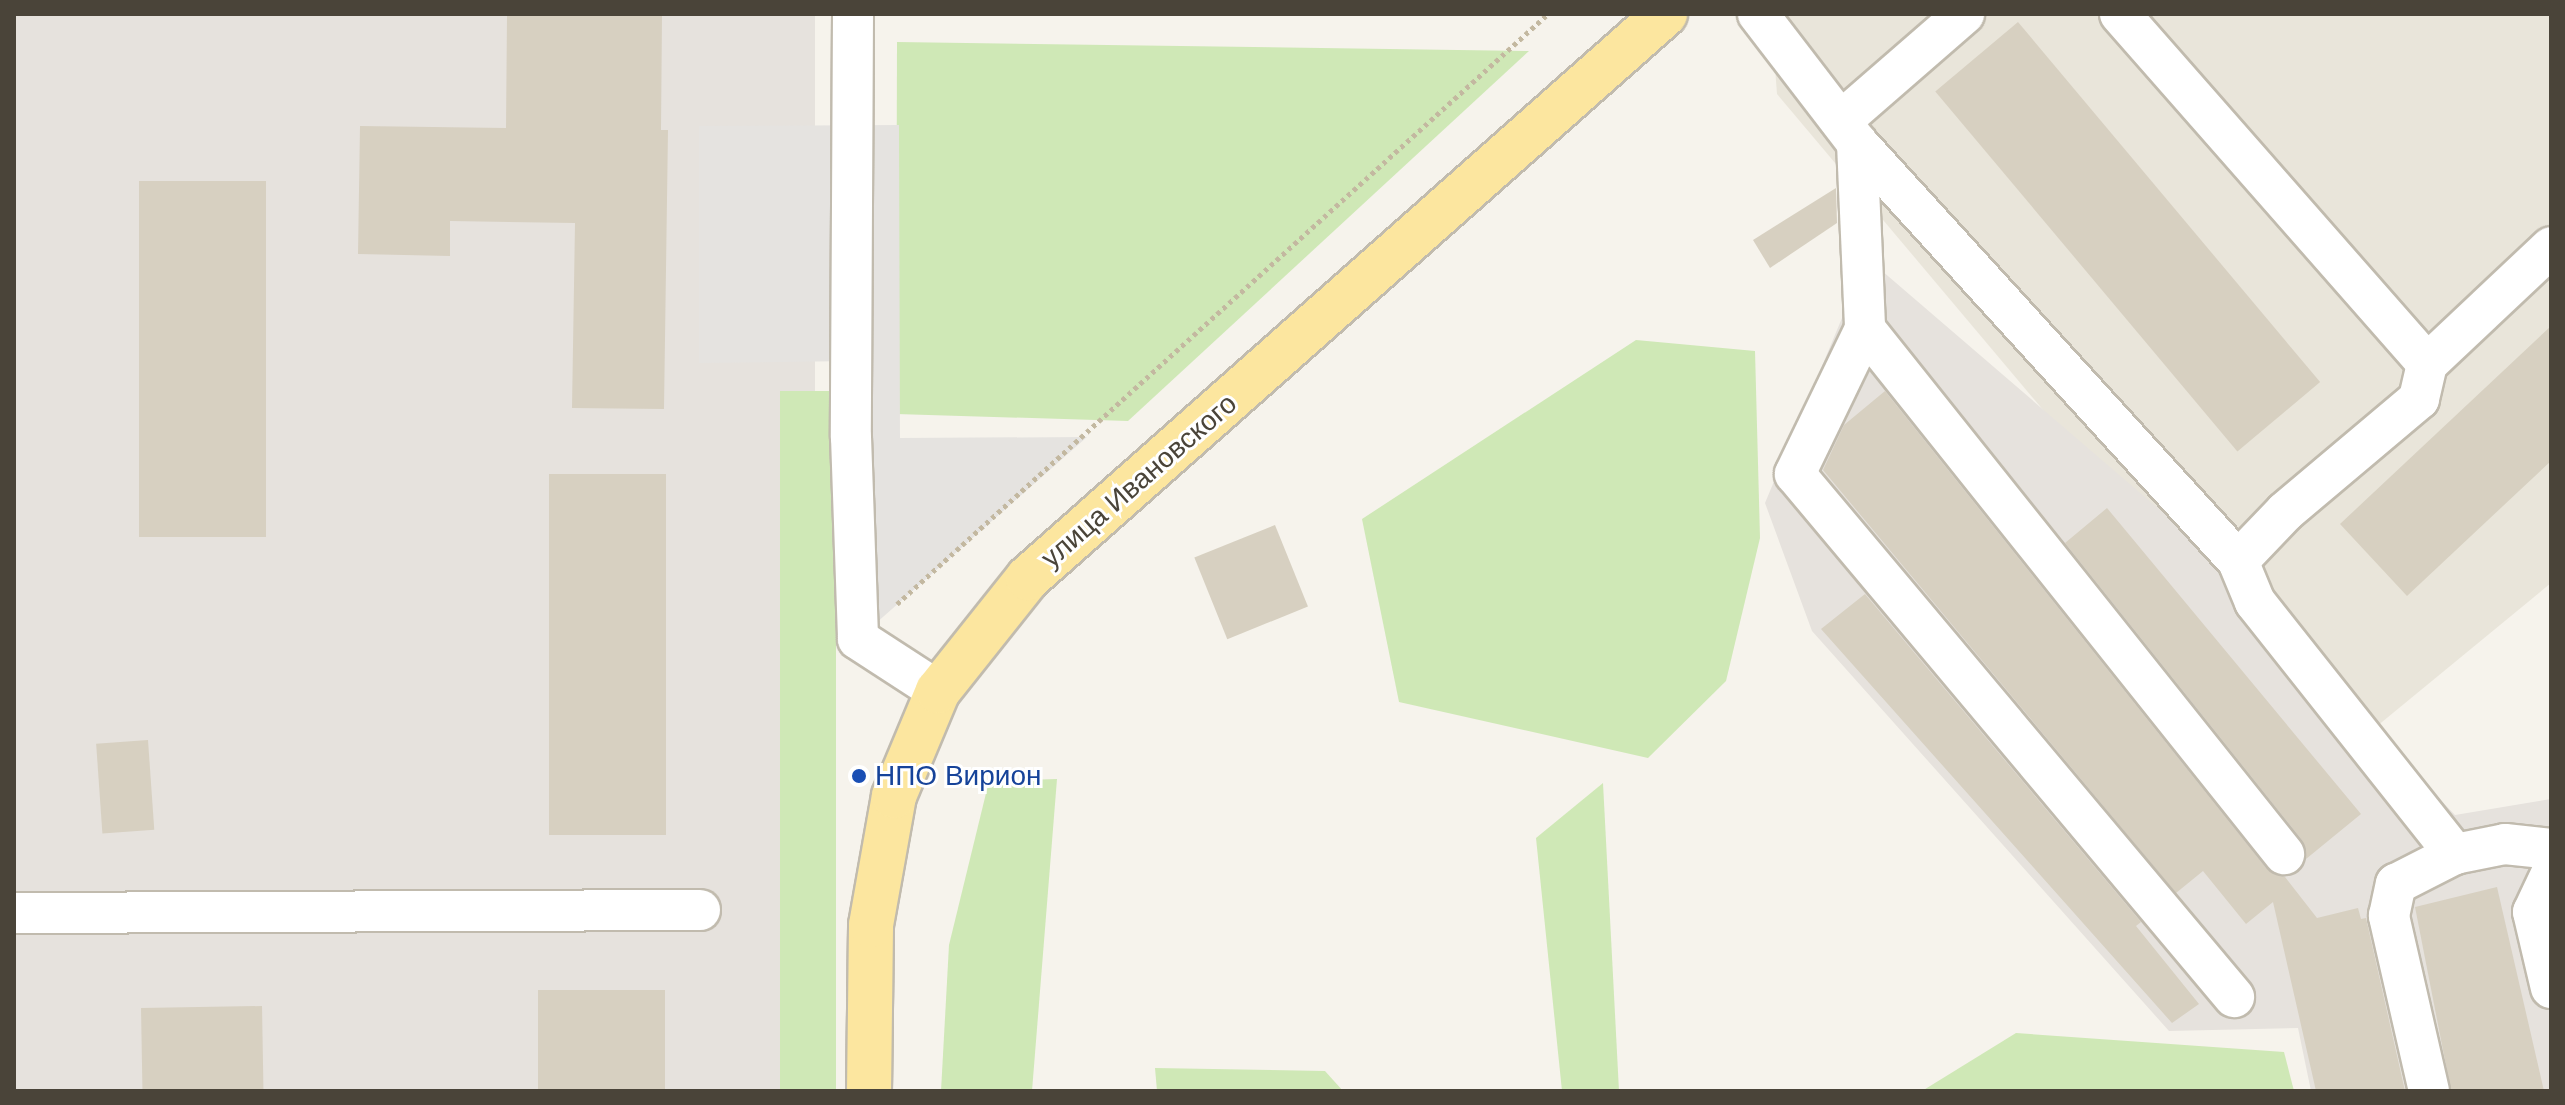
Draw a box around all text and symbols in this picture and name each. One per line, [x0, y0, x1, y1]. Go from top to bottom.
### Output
street label: улица Ивановского [1034, 387, 1244, 575]
place label: НПО Вирион [875, 759, 1041, 793]
marker: НПО Вирион [850, 767, 868, 785]

